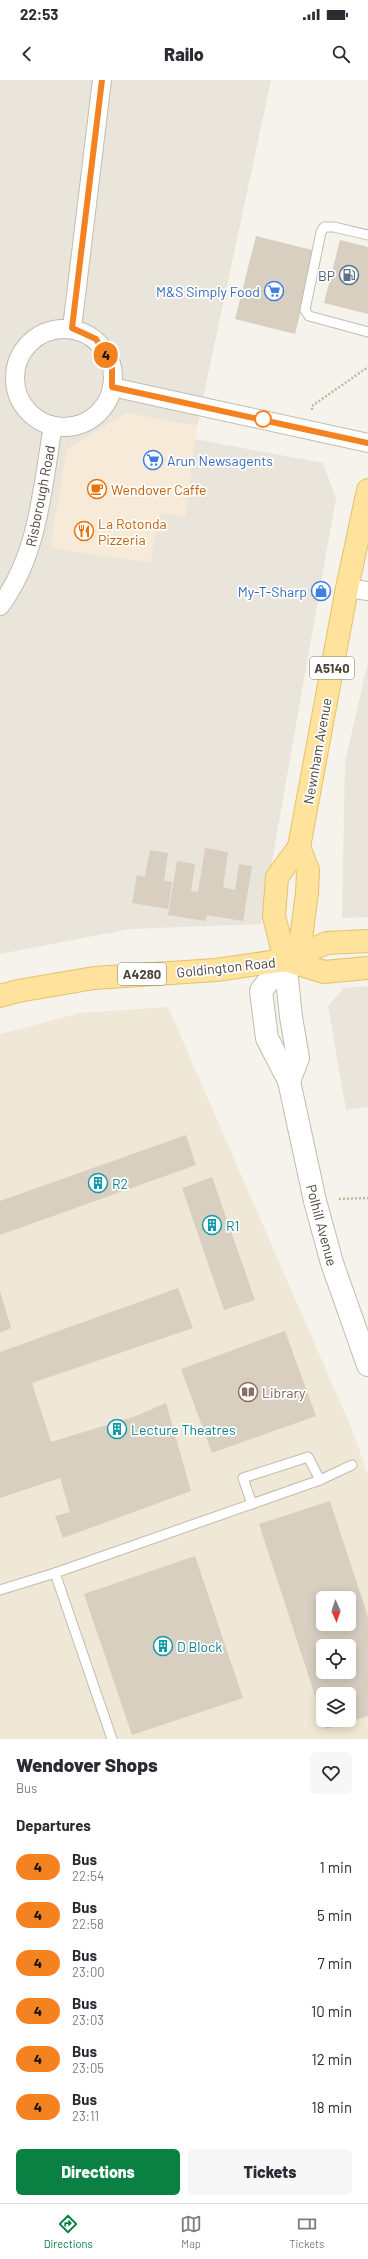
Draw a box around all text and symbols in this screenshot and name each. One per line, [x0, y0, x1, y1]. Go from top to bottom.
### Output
text: 22:53 [20, 5, 58, 23]
icon: back [16, 43, 38, 65]
text: Railo [164, 43, 204, 65]
icon: search [330, 43, 352, 65]
fuel station icon: BP [338, 264, 360, 286]
place label: BP [318, 267, 335, 284]
supermarket icon: M&S Simply Food [263, 280, 285, 302]
place label: M&S Simply Food [156, 283, 260, 300]
line badge: 4 [93, 342, 119, 368]
text: 4 [102, 346, 110, 363]
unlabelled marker [254, 410, 272, 428]
street label: Risborough Road [22, 444, 58, 548]
supermarket icon: Arun Newsagents [142, 449, 164, 471]
place label: Arun Newsagents [167, 452, 273, 469]
cafe icon: Wendover Caffe [86, 478, 108, 500]
place label: Wendover Caffe [111, 481, 207, 498]
place label: La Rotonda Pizzeria [98, 515, 167, 548]
restaurant icon: La Rotonda Pizzeria [73, 520, 95, 542]
shop icon: My-T-Sharp [310, 580, 332, 602]
place label: My-T-Sharp [238, 583, 307, 600]
road number: A5140 [310, 657, 354, 679]
street label: Newnham Avenue [299, 696, 335, 806]
street label: Goldington Road [176, 953, 276, 981]
road number: A4280 [118, 963, 166, 985]
building icon: R2 [87, 1172, 109, 1194]
place label: R2 [112, 1175, 128, 1192]
street label: Polhill Avenue [303, 1182, 341, 1268]
building icon: R1 [201, 1214, 223, 1236]
place label: R1 [226, 1217, 239, 1234]
library icon: Library [237, 1381, 259, 1403]
place label: Library [262, 1384, 306, 1401]
building icon: Lecture Theatres [106, 1418, 128, 1440]
place label: Lecture Theatres [131, 1421, 236, 1438]
north arrow [316, 1591, 356, 1631]
map controls [316, 1591, 356, 1727]
building icon: D Block [152, 1635, 174, 1657]
place label: D Block [177, 1638, 222, 1655]
button: locate [316, 1639, 356, 1679]
button: layers [316, 1687, 356, 1727]
button: heart [310, 1752, 352, 1794]
text: Wendover Shops [16, 1753, 158, 1776]
text: Bus [16, 1780, 37, 1796]
text: Departures [16, 1816, 91, 1834]
text: Bus [72, 1850, 97, 1868]
text: 4 [34, 1858, 42, 1875]
text: 1 min [319, 1858, 352, 1876]
text: 22:54 [72, 1868, 104, 1884]
text: Bus [72, 1898, 97, 1916]
text: 4 [34, 1906, 42, 1923]
text: 5 min [317, 1906, 352, 1924]
text: 22:58 [72, 1916, 104, 1932]
text: Bus [72, 1946, 97, 1964]
text: 4 [34, 1954, 42, 1971]
text: 7 min [318, 1954, 352, 1972]
text: 23:00 [72, 1964, 105, 1980]
text: Bus [72, 1994, 97, 2012]
text: 4 [34, 2002, 42, 2019]
text: 10 min [311, 2002, 352, 2020]
text: 23:03 [72, 2012, 104, 2028]
text: Bus [72, 2042, 97, 2060]
text: 4 [34, 2050, 42, 2067]
text: 12 min [311, 2050, 352, 2068]
text: 23:05 [72, 2060, 104, 2076]
text: Bus [72, 2090, 97, 2108]
text: 4 [34, 2098, 42, 2115]
text: 18 min [312, 2098, 352, 2116]
text: 23:11 [72, 2108, 99, 2124]
button: Directions [16, 2149, 180, 2195]
button: Tickets [188, 2149, 352, 2195]
tab: Directions [44, 2213, 93, 2250]
tab: Map [180, 2213, 202, 2250]
tab: Tickets [289, 2213, 324, 2250]

